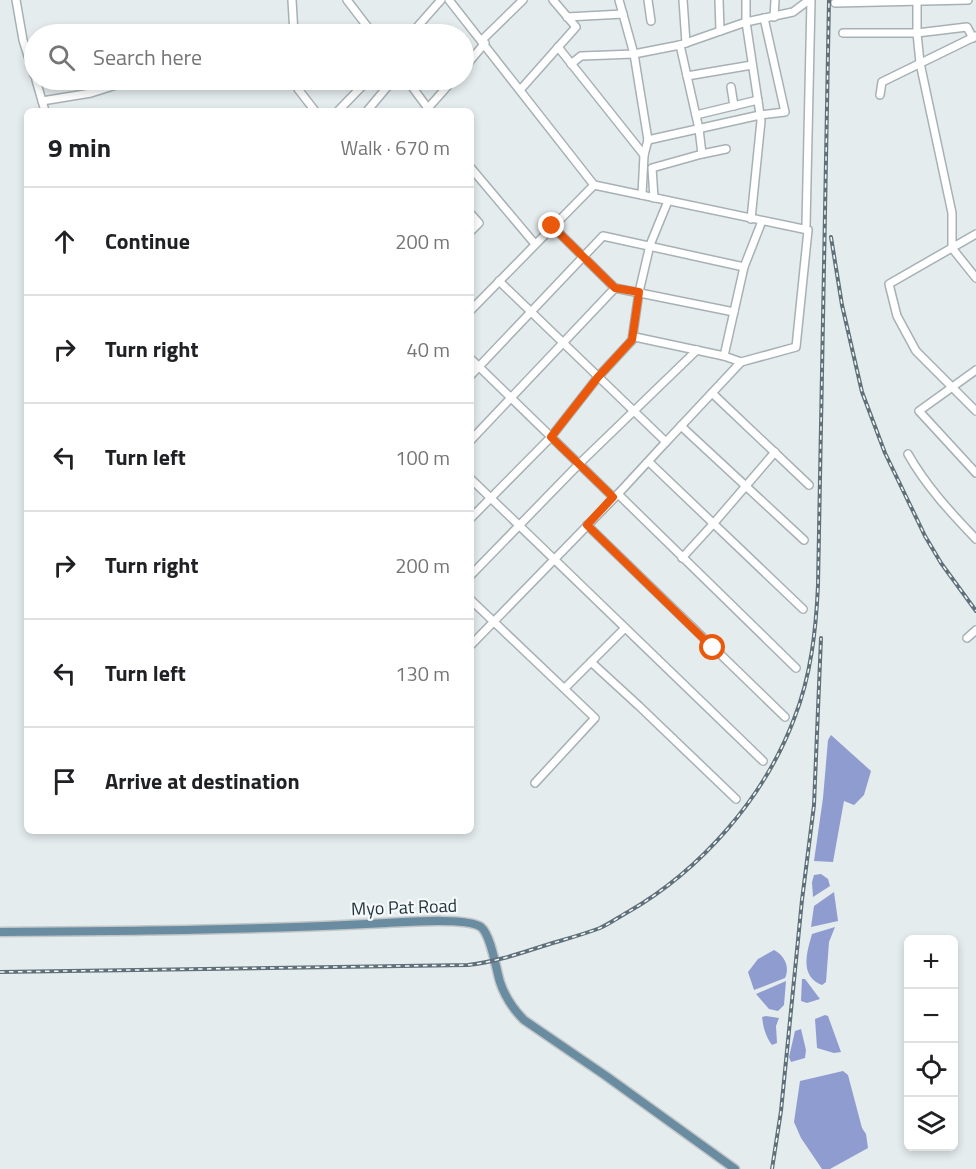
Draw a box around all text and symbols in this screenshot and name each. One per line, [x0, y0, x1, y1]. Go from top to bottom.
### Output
search box [24, 24, 474, 90]
text: Search here [93, 40, 202, 74]
icon: search [45, 41, 78, 74]
text: 9 min [48, 128, 111, 167]
text: Walk · 670 m [341, 132, 450, 163]
route end [538, 212, 564, 238]
text: Continue [105, 224, 190, 258]
icon: ahead [48, 225, 81, 258]
text: 200 m [395, 226, 450, 257]
text: Turn right [105, 332, 199, 366]
icon: right [48, 333, 81, 366]
text: 40 m [406, 334, 450, 365]
text: Turn left [105, 440, 186, 474]
icon: left [48, 441, 81, 474]
text: 100 m [395, 442, 450, 473]
text: Turn right [105, 548, 199, 582]
icon: right [48, 549, 81, 582]
text: 200 m [395, 550, 450, 581]
route start [699, 634, 725, 660]
text: Turn left [105, 656, 186, 690]
icon: left [48, 657, 81, 690]
text: 130 m [395, 658, 450, 689]
text: Arrive at destination [105, 764, 300, 798]
icon: arrive [48, 765, 81, 798]
street label: Myo Pat Road [351, 892, 457, 922]
map controls [904, 935, 958, 1151]
button: + [904, 935, 958, 989]
button: − [904, 989, 958, 1043]
button: locate [904, 1043, 958, 1097]
button: layers [904, 1097, 958, 1151]

